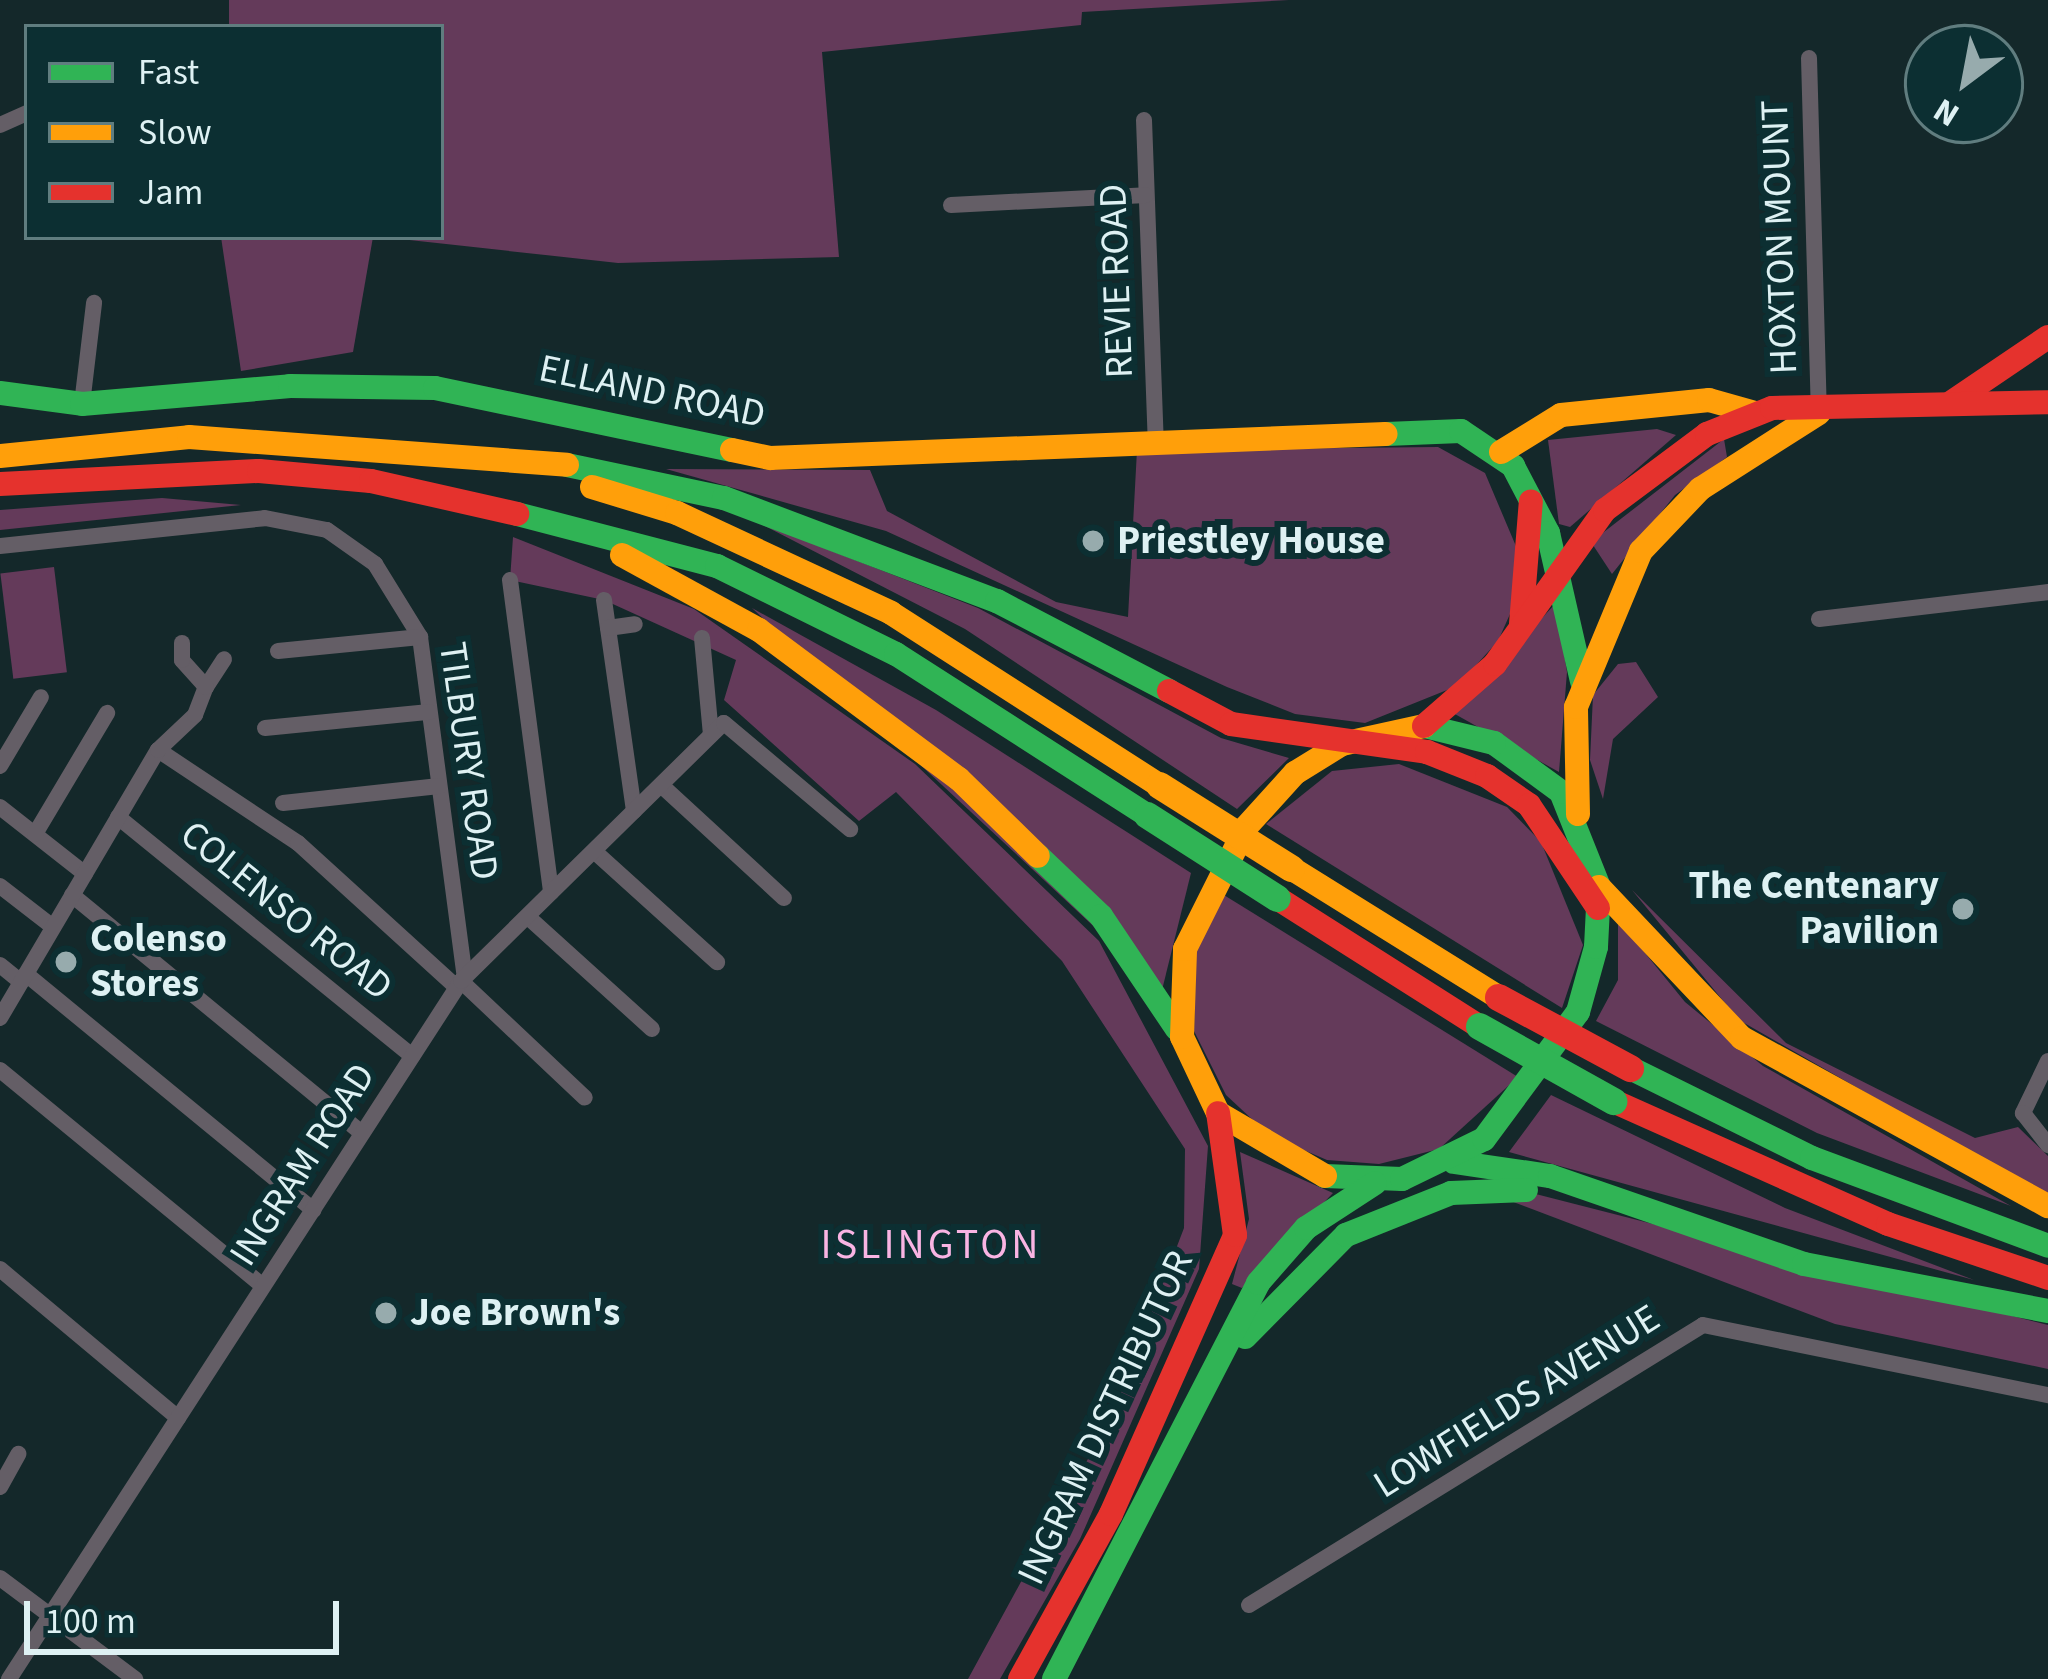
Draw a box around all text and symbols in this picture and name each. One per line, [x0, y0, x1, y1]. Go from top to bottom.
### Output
legend [24, 24, 444, 240]
north arrow [1904, 24, 2024, 144]
text: Fast [138, 47, 199, 98]
text: N [1924, 87, 1968, 138]
street label: HOXTON MOUNT [1752, 99, 1808, 375]
text: Slow [138, 107, 212, 158]
text: Jam [138, 167, 203, 218]
street label: REVIE ROAD [1090, 183, 1144, 379]
street label: ELLAND ROAD [535, 345, 769, 439]
place label: Priestley House [1117, 518, 1385, 564]
marker: Priestley House [1080, 528, 1106, 554]
street label: TILBURY ROAD [428, 639, 508, 883]
street label: COLENSO ROAD [171, 811, 401, 1011]
place label: The Centenary Pavilion [1688, 864, 1939, 955]
marker: The Centenary Pavilion [1950, 896, 1976, 922]
place label: Colenso Stores [90, 917, 227, 1008]
marker: Colenso Stores [53, 949, 79, 975]
street label: INGRAM ROAD [220, 1055, 386, 1275]
district label: ISLINGTON [821, 1220, 1041, 1270]
street label: INGRAM DISTRIBUTOR [1008, 1244, 1204, 1592]
place label: Joe Brown's [410, 1290, 620, 1336]
street label: LOWFIELDS AVENUE [1365, 1295, 1669, 1509]
marker: Joe Brown's [373, 1300, 399, 1326]
scale bar [30, 1577, 345, 1651]
text: 100 m [45, 1596, 136, 1647]

